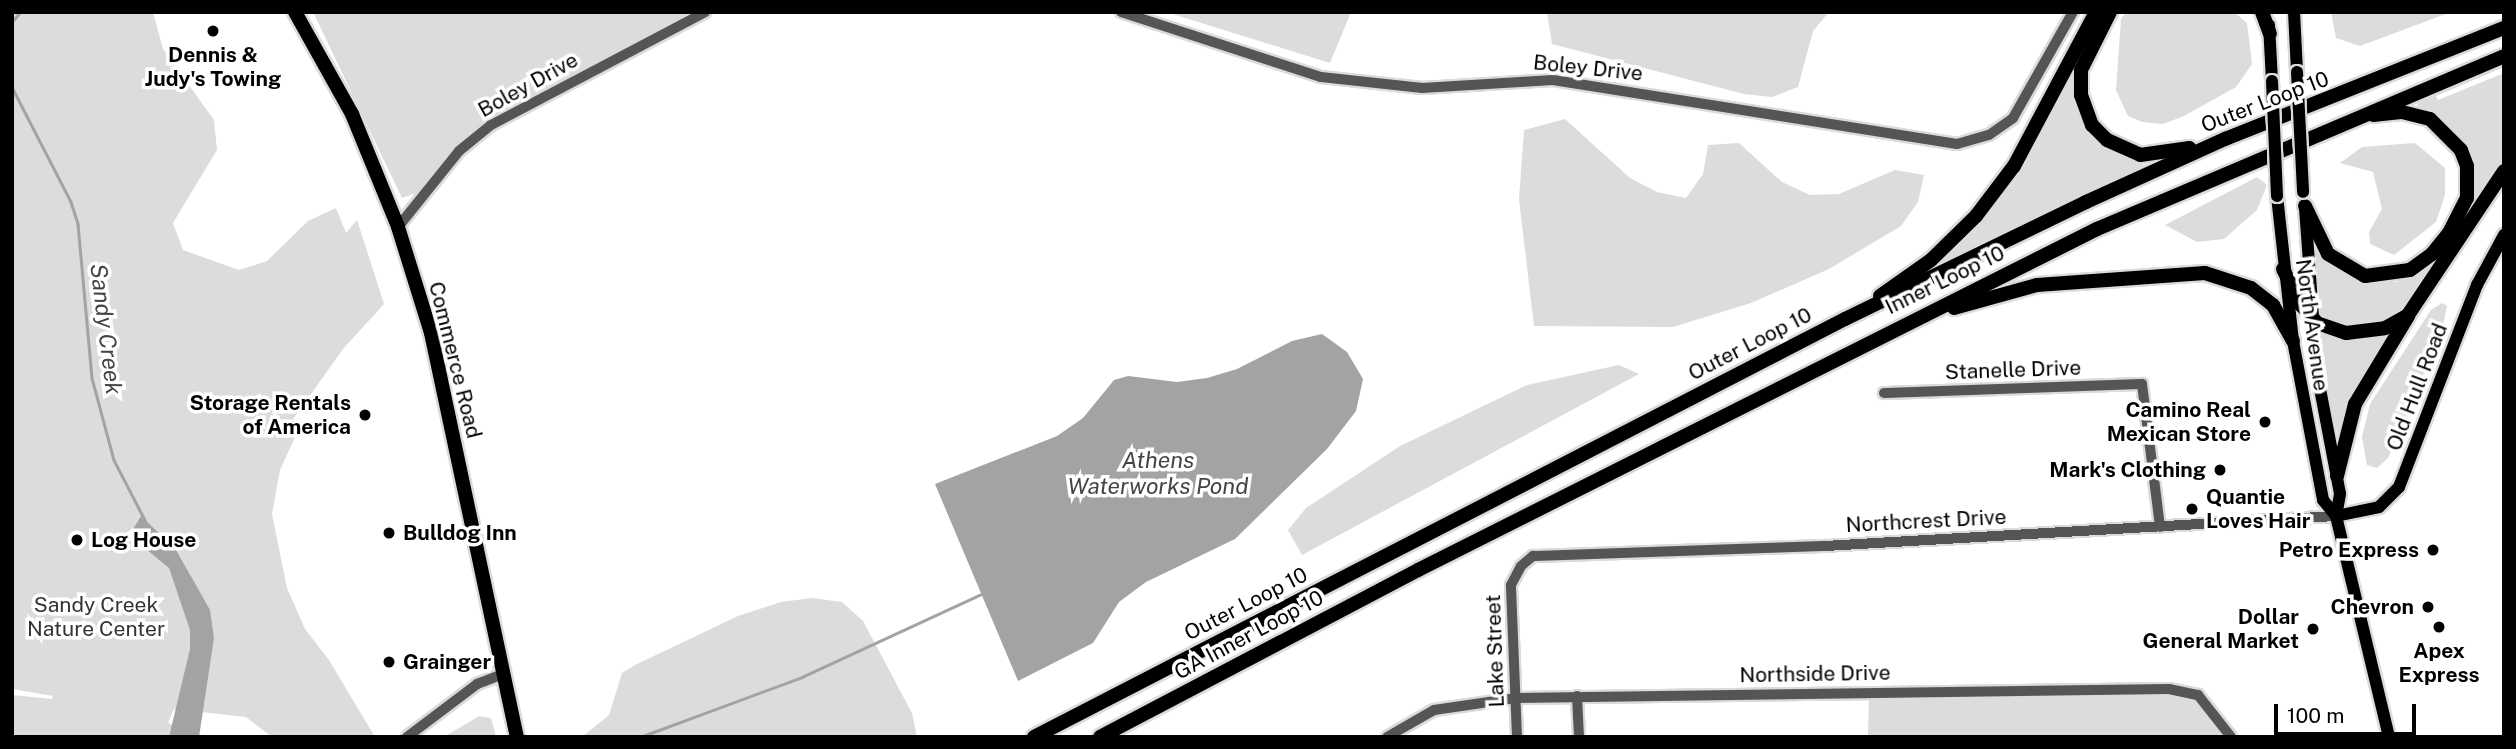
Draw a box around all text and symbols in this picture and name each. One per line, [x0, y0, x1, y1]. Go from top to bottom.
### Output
marker: Dennis & Judy's Towing [205, 23, 221, 39]
place label: Dennis & Judy's Towing [145, 42, 281, 92]
street label: Boley Drive [474, 47, 582, 123]
street label: Boley Drive [1532, 50, 1644, 86]
street label: Outer Loop 10 [2197, 66, 2333, 138]
street label: Inner Loop 10 [1881, 240, 2009, 320]
street label: North Avenue [2290, 257, 2334, 393]
water label: Sandy Creek [84, 262, 128, 396]
street label: Commerce Road [423, 279, 487, 441]
street label: Outer Loop 10 [1684, 302, 1816, 386]
street label: Old Hull Road [2381, 320, 2453, 454]
street label: Stanelle Drive [1944, 355, 2082, 385]
place label: Storage Rentals of America [189, 390, 351, 440]
place label: Camino Real Mexican Store [2107, 397, 2251, 447]
marker: Storage Rentals of America [357, 407, 373, 423]
marker: Camino Real Mexican Store [2257, 414, 2273, 430]
water label: Athens Waterworks Pond [1068, 446, 1248, 500]
place label: Mark's Clothing [2049, 457, 2206, 483]
marker: Mark's Clothing [2212, 462, 2228, 478]
place label: Quantie Loves Hair [2206, 484, 2311, 534]
marker: Quantie Loves Hair [2184, 501, 2200, 517]
street label: Northcrest Drive [1845, 504, 2007, 538]
place label: Bulldog Inn [403, 520, 517, 546]
marker: Bulldog Inn [381, 525, 397, 541]
place label: Log House [91, 527, 196, 553]
marker: Log House [69, 532, 85, 548]
place label: Petro Express [2279, 537, 2419, 563]
marker: Petro Express [2425, 542, 2441, 558]
street label: Outer Loop 10 [1180, 562, 1312, 646]
street label: GA Inner Loop 10 [1170, 585, 1328, 685]
park label: Sandy Creek Nature Center [27, 592, 165, 642]
street label: Lake Street [1480, 594, 1510, 708]
place label: Chevron [2331, 594, 2414, 620]
marker: Chevron [2420, 599, 2436, 615]
place label: Dollar General Market [2143, 604, 2299, 654]
marker: Apex Express [2431, 619, 2447, 635]
marker: Dollar General Market [2305, 621, 2321, 637]
place label: Apex Express [2398, 638, 2480, 688]
place label: Grainger [403, 649, 491, 675]
marker: Grainger [381, 654, 397, 670]
street label: Northside Drive [1739, 660, 1891, 688]
scale bar [2278, 690, 2420, 734]
text: 100 m [2287, 703, 2344, 728]

